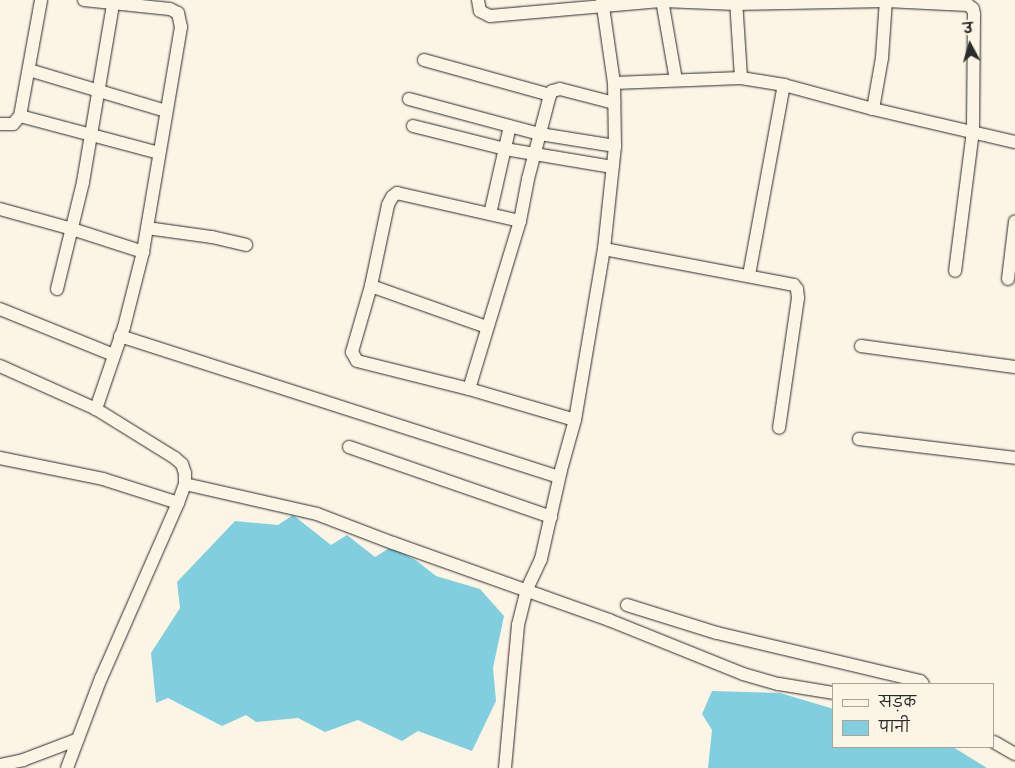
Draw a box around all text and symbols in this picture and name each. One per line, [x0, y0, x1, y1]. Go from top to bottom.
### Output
text: उ [963, 19, 974, 41]
north arrow [945, 20, 995, 70]
legend [832, 683, 995, 748]
text: सड़क [879, 692, 916, 714]
text: पानी [879, 717, 910, 739]

